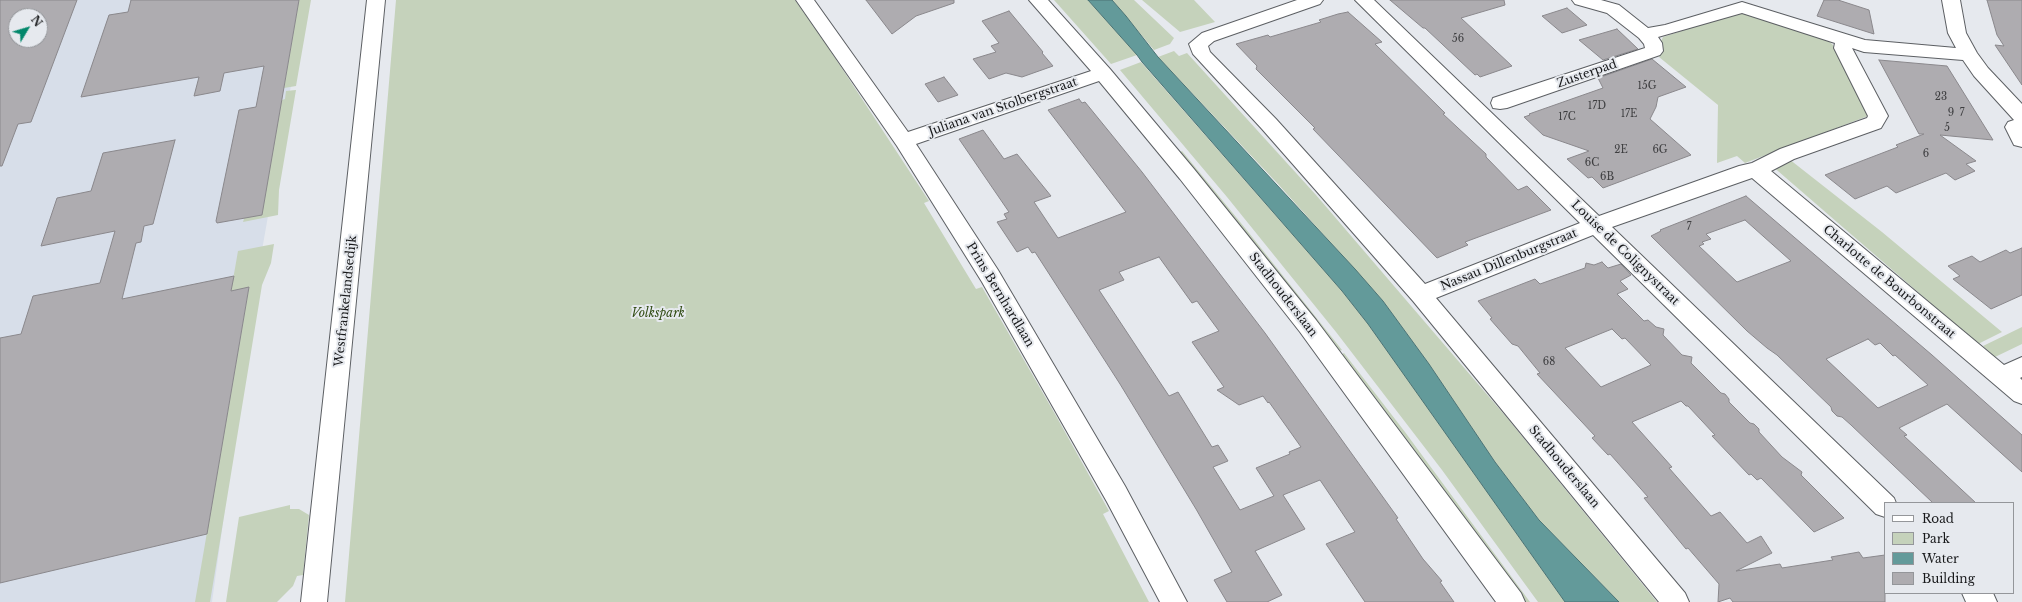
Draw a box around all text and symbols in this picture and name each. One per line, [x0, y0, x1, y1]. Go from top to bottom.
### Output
north arrow [8, 8, 48, 48]
text: N [28, 13, 45, 30]
house number: 56 [1452, 33, 1464, 45]
street label: Zusterpad [1555, 57, 1619, 91]
street label: Juliana van Stolbergstraat [927, 75, 1079, 139]
house number: 15G [1638, 80, 1656, 92]
house number: 23 [1935, 91, 1947, 103]
house number: 17D [1588, 100, 1606, 112]
house number: 9 [1948, 107, 1954, 119]
house number: 7 [1959, 107, 1965, 119]
house number: 17E [1621, 108, 1637, 120]
house number: 17C [1558, 111, 1576, 123]
house number: 5 [1944, 122, 1950, 134]
house number: 2E [1614, 144, 1628, 156]
house number: 6G [1652, 144, 1668, 156]
house number: 6 [1923, 148, 1929, 160]
house number: 6C [1585, 157, 1599, 169]
house number: 6B [1600, 171, 1614, 183]
street label: Louise de Colignystraat [1568, 198, 1682, 308]
house number: 7 [1686, 221, 1692, 233]
street label: Charlotte de Bourbonstraat [1820, 222, 1958, 342]
street label: Nassau Dillenburgstraat [1439, 226, 1579, 294]
street label: Westfrankelandsedijk [332, 235, 360, 367]
street label: Prins Bernhardlaan [963, 240, 1037, 350]
street label: Stadhouderslaan [1246, 250, 1320, 340]
park label: Volkspark [631, 307, 685, 321]
house number: 68 [1543, 356, 1555, 368]
street label: Stadhouderslaan [1525, 423, 1603, 511]
legend [1884, 502, 2014, 594]
text: Road [1922, 511, 1954, 526]
text: Park [1922, 531, 1950, 546]
text: Water [1922, 551, 1959, 566]
text: Building [1922, 571, 1975, 586]

